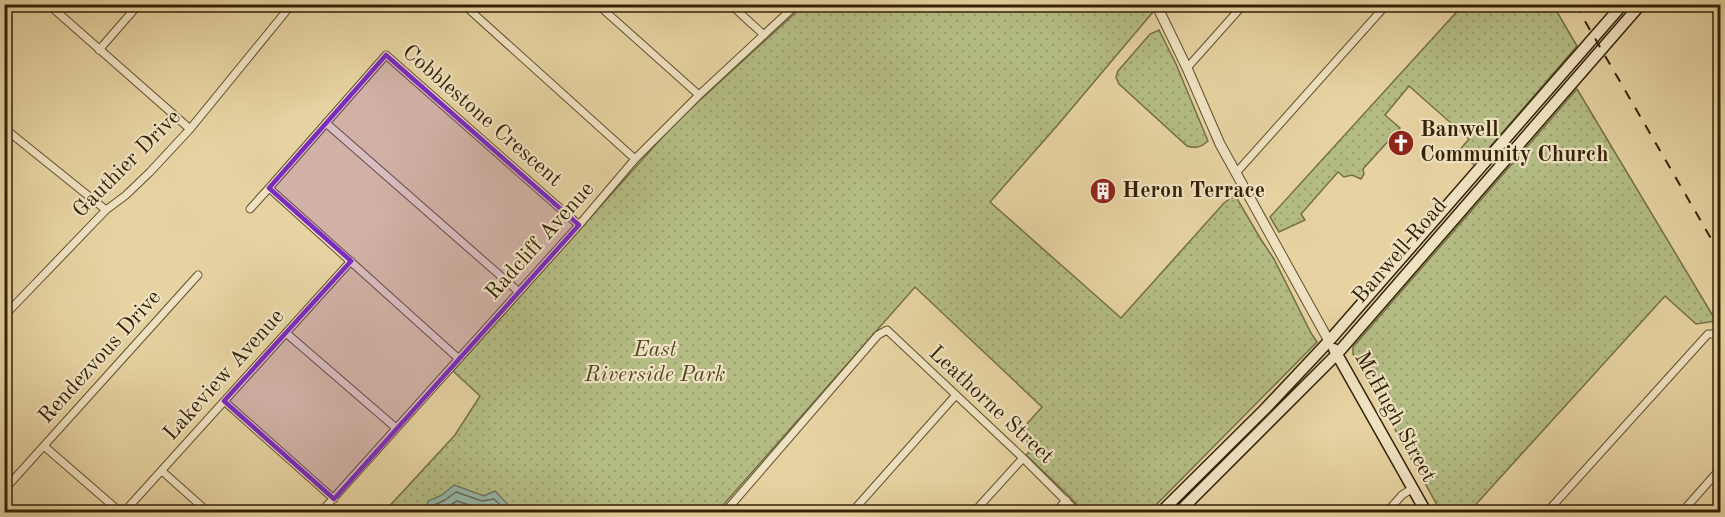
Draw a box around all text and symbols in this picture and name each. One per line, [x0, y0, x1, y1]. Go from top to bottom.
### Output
street label: Cobblestone Crescent [398, 41, 566, 191]
street label: Gauthier Drive [69, 106, 185, 222]
place label: Banwell Community Church [1420, 119, 1608, 166]
church icon: Banwell Community Church [1386, 128, 1416, 158]
building icon: Heron Terrace [1088, 176, 1118, 206]
street label: Radcliff Avenue [482, 178, 598, 304]
place label: Heron Terrace [1122, 180, 1265, 202]
street label: Banwell Road [1349, 194, 1451, 308]
street label: Rendezvous Drive [35, 286, 165, 428]
street label: Lakeview Avenue [160, 305, 288, 445]
park label: East Riverside Park [584, 339, 726, 386]
street label: Leathorne Street [924, 342, 1058, 468]
street label: McHugh Street [1350, 348, 1440, 486]

